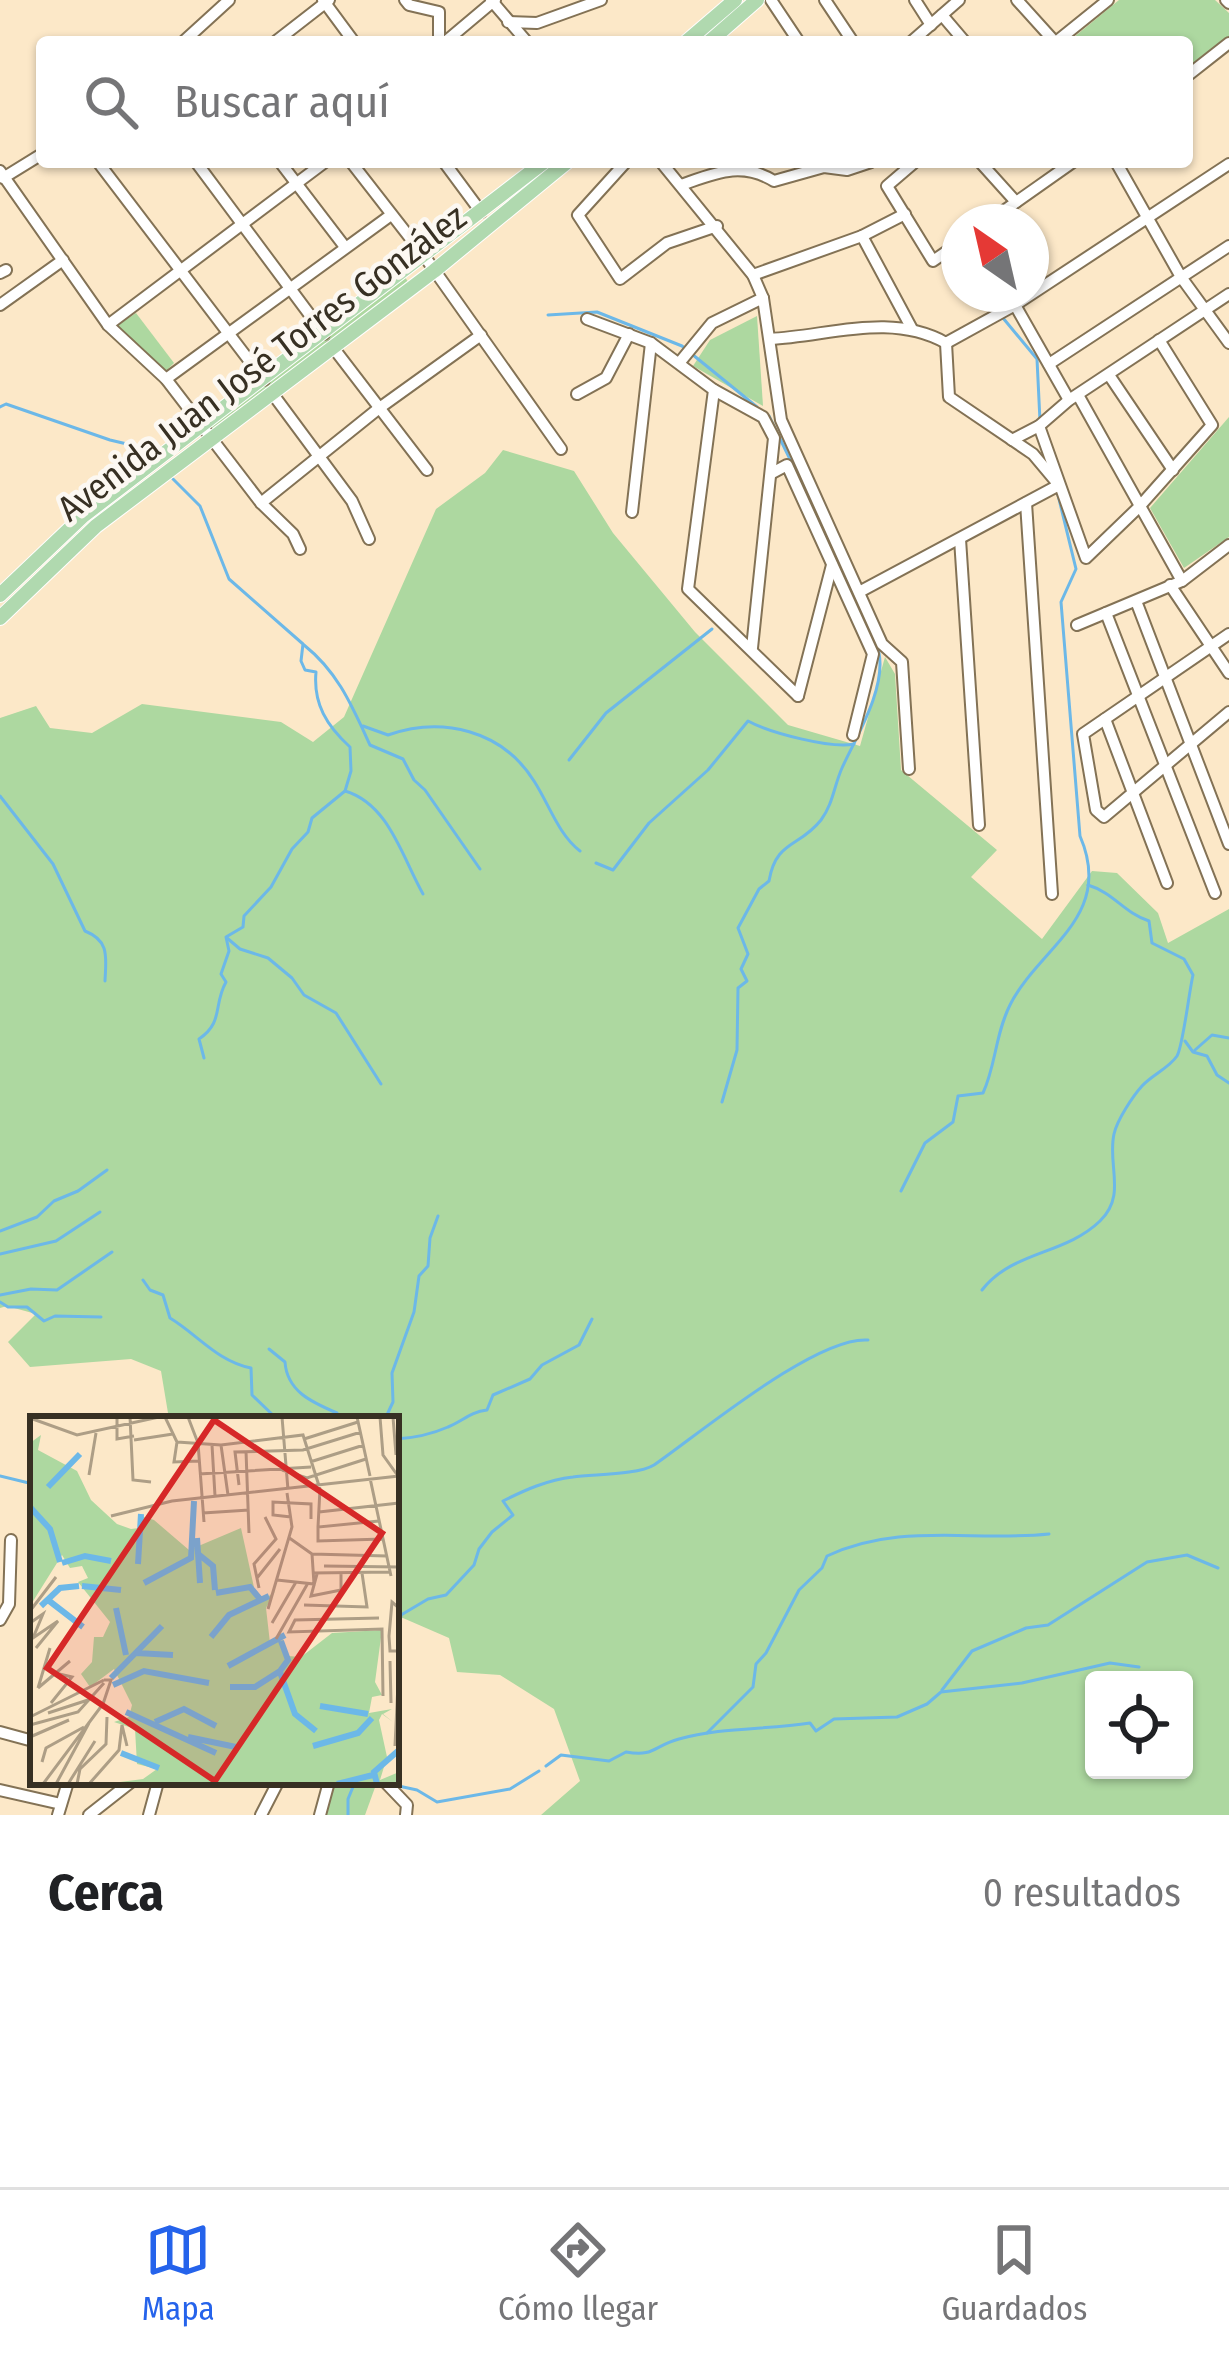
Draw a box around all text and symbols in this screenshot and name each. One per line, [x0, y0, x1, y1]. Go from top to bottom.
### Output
search box [36, 36, 1193, 168]
icon: search [78, 69, 144, 135]
text: Buscar aquí [174, 75, 390, 129]
street label: Avenida Juan José Torres González [49, 195, 475, 531]
north arrow [941, 204, 1049, 312]
inset map [30, 1416, 399, 1785]
map controls [1085, 1671, 1193, 1779]
button: locate [1085, 1671, 1193, 1779]
text: Cerca [48, 1862, 164, 1924]
text: 0 resultados [983, 1870, 1181, 1916]
tab: Mapa [142, 2217, 215, 2329]
tab: Cómo llegar [498, 2217, 658, 2329]
tab: Guardados [941, 2217, 1087, 2329]

